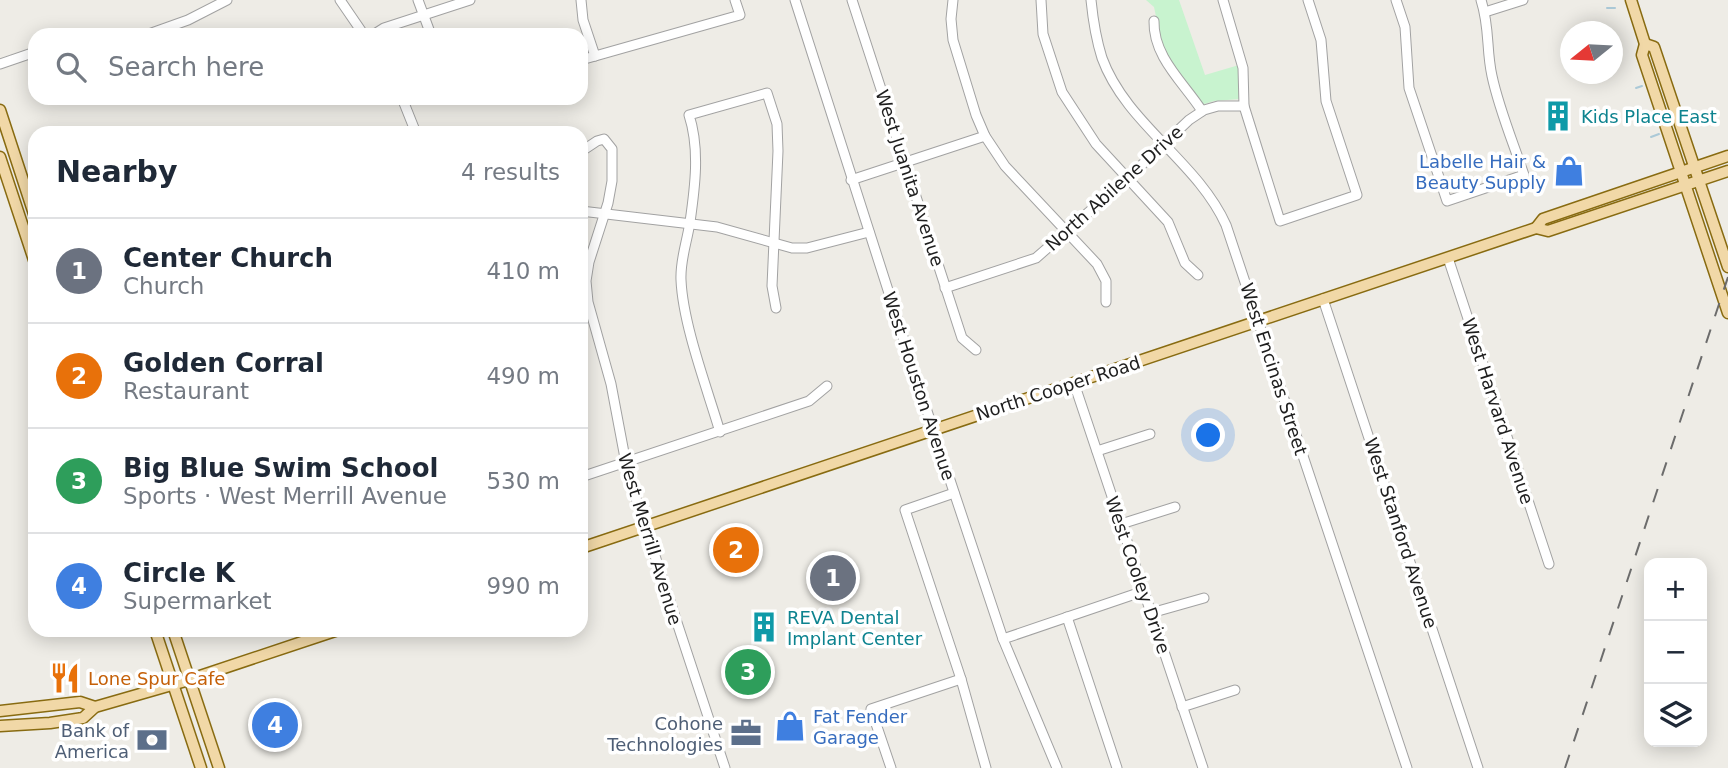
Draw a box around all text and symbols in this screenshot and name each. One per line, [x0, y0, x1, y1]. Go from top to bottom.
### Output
north arrow [1560, 21, 1623, 84]
search box [28, 28, 588, 105]
icon: search [52, 48, 90, 86]
text: Search here [108, 52, 264, 82]
street label: West Juanita Avenue [871, 87, 949, 269]
building icon: Kids Place East [1541, 99, 1575, 133]
place label: Kids Place East [1581, 106, 1717, 127]
street label: North Abilene Drive [1041, 121, 1187, 255]
place label: Labelle Hair & Beauty Supply [1415, 151, 1546, 193]
text: Nearby [56, 154, 178, 189]
shop icon: Labelle Hair & Beauty Supply [1552, 154, 1586, 188]
text: 4 results [461, 159, 560, 185]
text: Center Church [123, 243, 333, 273]
text: 1 [71, 258, 87, 284]
text: 410 m [486, 258, 560, 284]
text: Church [123, 273, 204, 299]
street label: West Encinas Street [1236, 280, 1312, 458]
street label: West Houston Avenue [879, 289, 959, 483]
street label: West Harvard Avenue [1458, 315, 1538, 507]
text: Golden Corral [123, 348, 324, 378]
street label: North Cooper Road [973, 352, 1143, 424]
text: 2 [71, 363, 87, 389]
text: 490 m [486, 363, 560, 389]
text: Restaurant [123, 378, 249, 404]
your location [1191, 418, 1225, 452]
street label: West Stanford Avenue [1360, 435, 1442, 631]
street label: West Merrill Avenue [614, 450, 686, 628]
text: Big Blue Swim School [123, 453, 438, 483]
text: 3 [71, 468, 87, 494]
text: 530 m [486, 468, 560, 494]
text: Sports · West Merrill Avenue [123, 483, 447, 509]
street label: West Cooley Drive [1101, 494, 1175, 656]
pin: 2 [713, 524, 759, 576]
pin: 1 [810, 552, 856, 604]
text: Circle K [123, 558, 235, 588]
map controls [1644, 558, 1707, 747]
button: + [1644, 558, 1707, 621]
text: 4 [71, 573, 87, 599]
text: 990 m [486, 573, 560, 599]
text: Supermarket [123, 588, 272, 614]
place label: REVA Dental Implant Center [787, 607, 923, 649]
building icon: REVA Dental Implant Center [747, 610, 781, 644]
button: − [1644, 621, 1707, 684]
pin: 3 [725, 646, 771, 698]
restaurant icon: Lone Spur Cafe [48, 661, 82, 695]
place label: Lone Spur Cafe [88, 668, 225, 689]
button: layers [1644, 684, 1707, 747]
pin: 4 [252, 699, 298, 751]
place label: Fat Fender Garage [813, 706, 908, 748]
shop icon: Fat Fender Garage [773, 709, 807, 743]
place label: Cohone Technologies [606, 713, 723, 755]
office icon: Cohone Technologies [729, 716, 763, 750]
place label: Bank of America [55, 720, 130, 762]
bank icon: Bank of America [135, 723, 169, 757]

